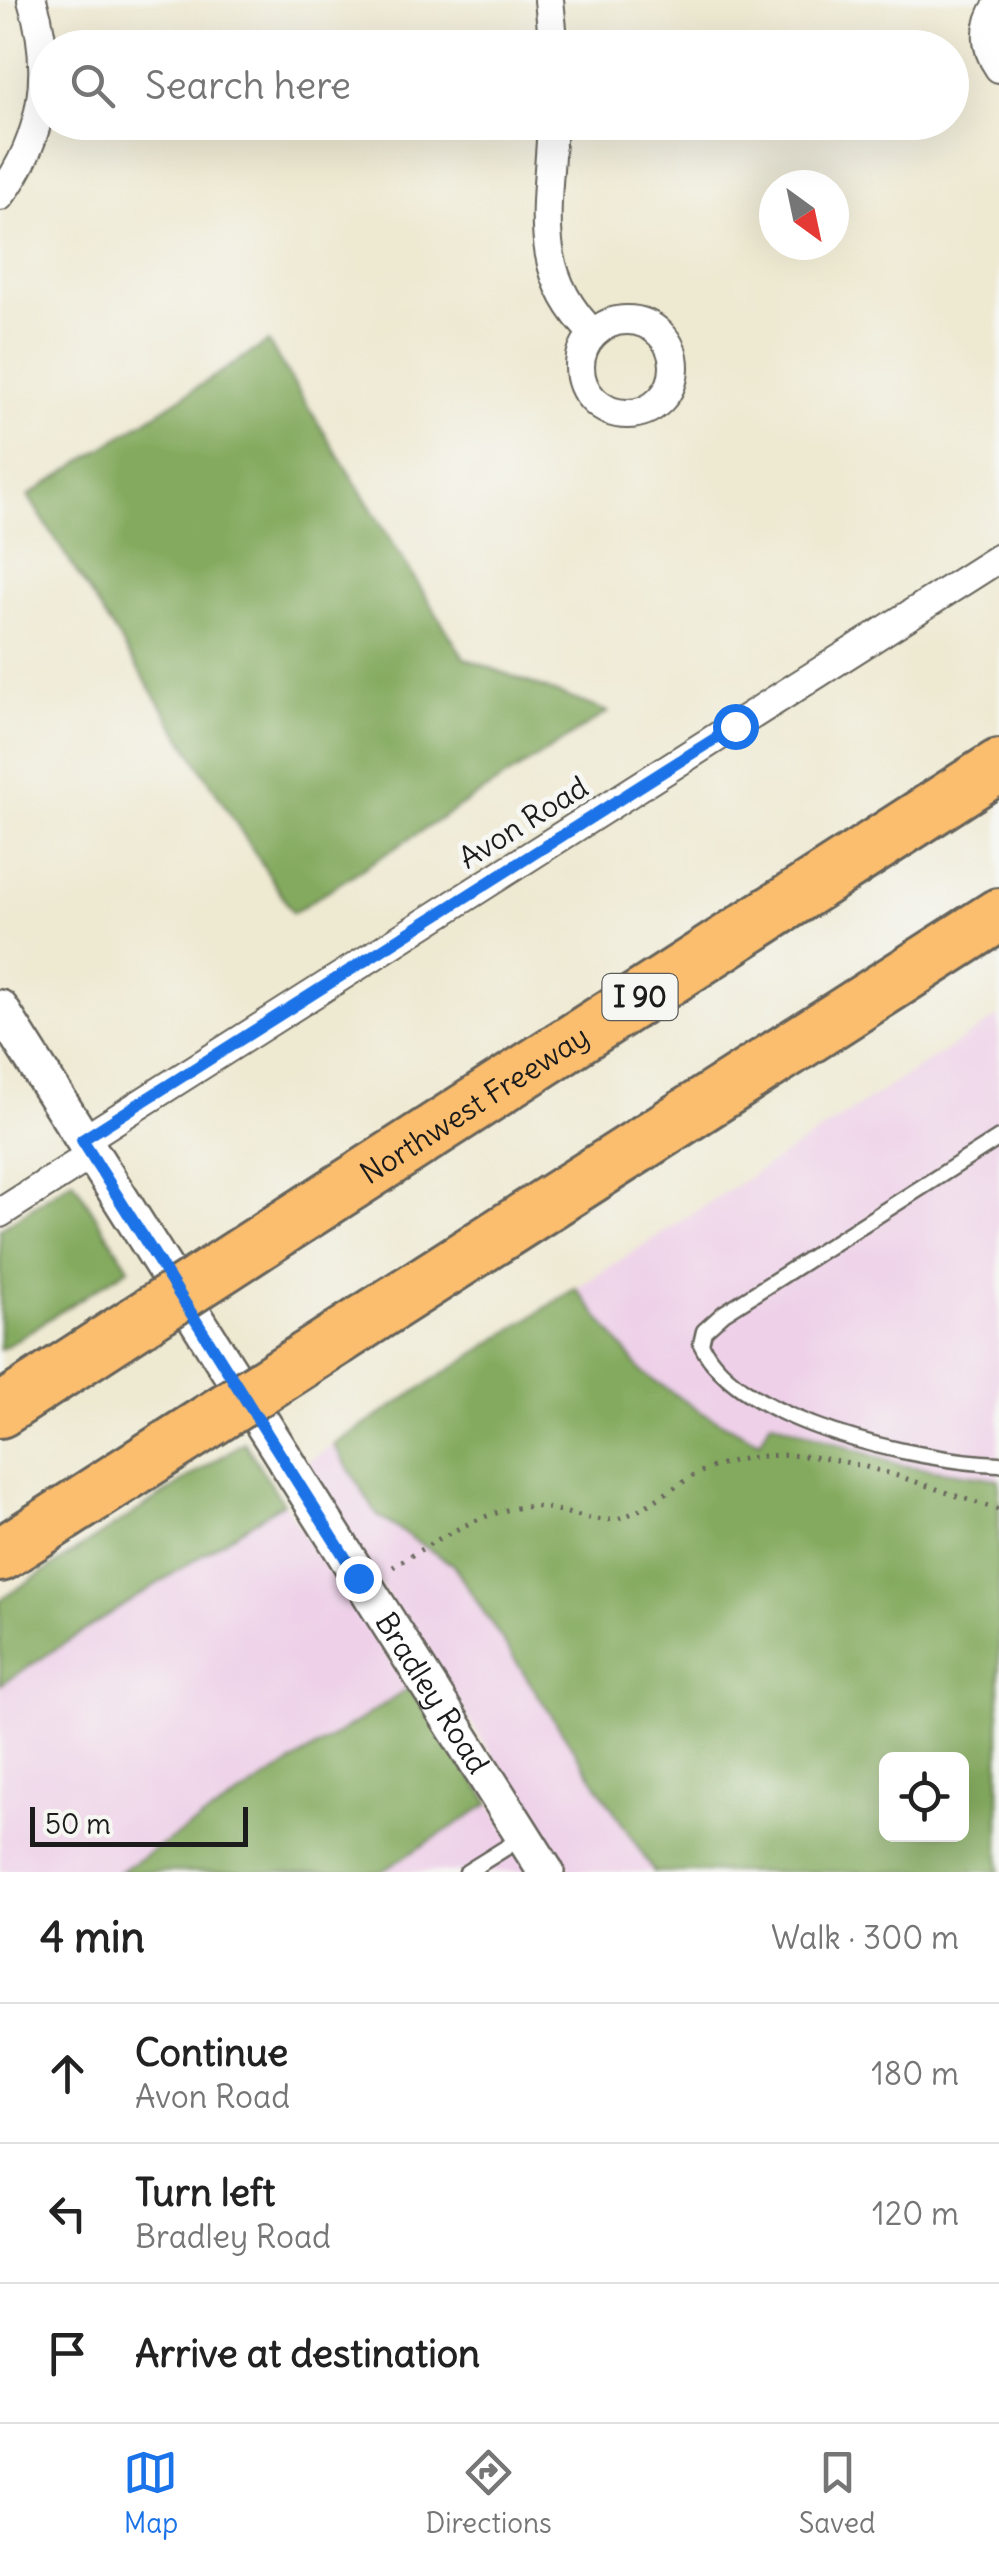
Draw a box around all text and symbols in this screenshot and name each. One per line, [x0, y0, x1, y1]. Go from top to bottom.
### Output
search box [30, 30, 969, 140]
icon: search [65, 58, 120, 113]
text: Search here [145, 62, 351, 109]
north arrow [759, 170, 849, 260]
route start [713, 704, 759, 750]
street label: Avon Road [451, 767, 595, 877]
road number: I 90 [602, 974, 678, 1020]
street label: Northwest Freeway [353, 1017, 596, 1192]
route end [336, 1556, 382, 1602]
street label: Bradley Road [368, 1605, 498, 1781]
map controls [879, 1752, 969, 1842]
button: locate [879, 1752, 969, 1842]
scale bar [30, 1802, 248, 1846]
text: 50 m [45, 1806, 111, 1842]
text: 4 min [40, 1911, 145, 1963]
text: Walk · 300 m [771, 1917, 959, 1958]
text: Continue [135, 2029, 288, 2076]
icon: ahead [40, 2046, 95, 2101]
text: 180 m [871, 2053, 959, 2094]
text: Avon Road [135, 2076, 290, 2117]
text: Turn left [135, 2169, 275, 2216]
icon: left [40, 2186, 95, 2241]
text: 120 m [872, 2193, 959, 2234]
text: Bradley Road [135, 2216, 331, 2257]
icon: arrive [40, 2326, 95, 2381]
text: Arrive at destination [135, 2330, 480, 2377]
tab: Map [123, 2445, 178, 2541]
tab: Directions [425, 2445, 552, 2541]
tab: Saved [799, 2445, 876, 2541]

